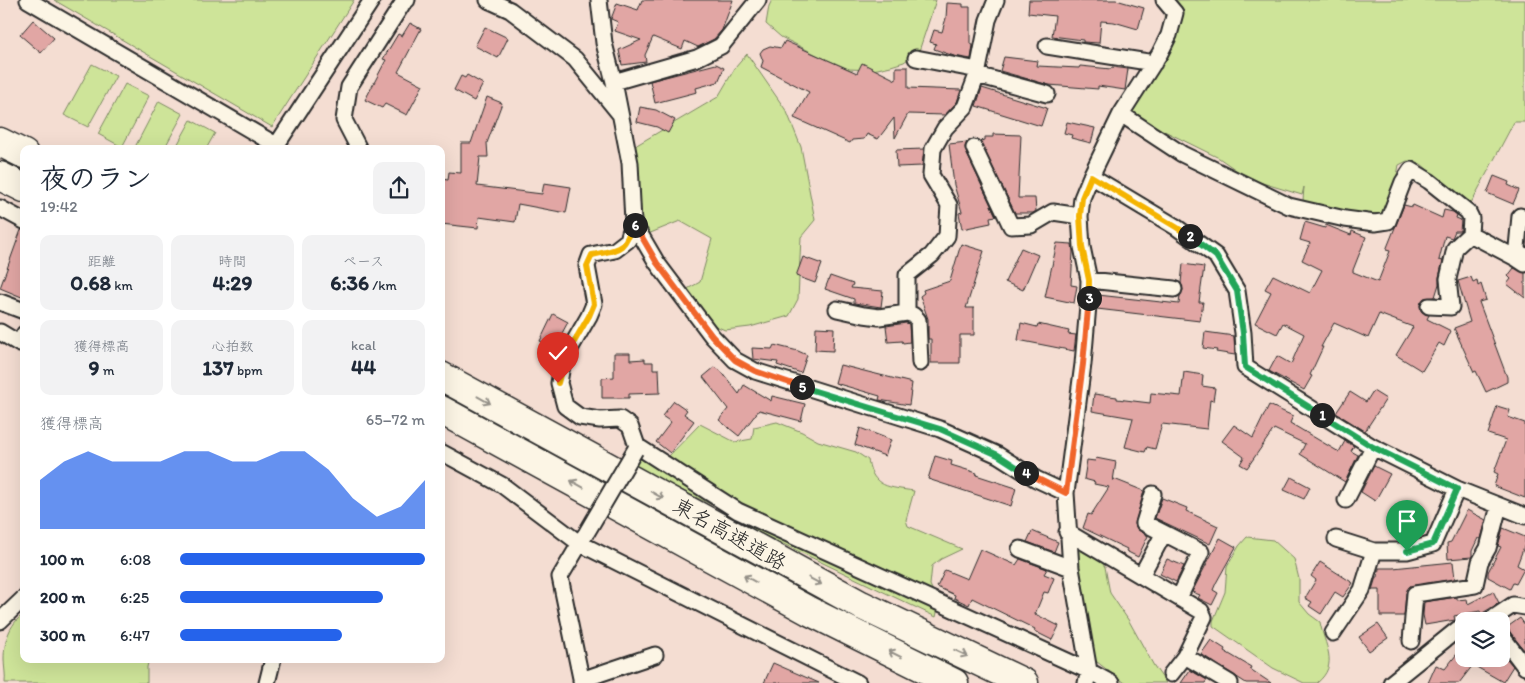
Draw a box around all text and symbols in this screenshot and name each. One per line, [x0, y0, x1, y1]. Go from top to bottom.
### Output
text: 夜のラン [40, 161, 152, 195]
button: share [373, 162, 425, 214]
text: 19:42 [40, 197, 78, 216]
pin: 6 [622, 212, 648, 238]
text: 6 [632, 217, 639, 234]
pin: 2 [1178, 224, 1202, 248]
text: 2 [1187, 228, 1194, 245]
text: 距離 [88, 253, 116, 270]
text: 時間 [219, 253, 247, 270]
text: ペース [343, 253, 384, 270]
text: 0.68 [70, 270, 111, 295]
text: 4:29 [213, 270, 252, 295]
text: 6:36 [330, 270, 369, 295]
text: km [111, 277, 133, 294]
text: /km [369, 277, 397, 294]
pin: 3 [1076, 286, 1102, 310]
text: 3 [1086, 290, 1093, 307]
pin [537, 332, 579, 383]
text: kcal [351, 337, 376, 354]
text: 獲得標高 [74, 338, 130, 355]
text: 心拍数 [212, 338, 254, 355]
icon: check [544, 339, 572, 367]
text: 44 [351, 354, 376, 379]
text: 9 [89, 355, 100, 380]
text: 137 [202, 355, 234, 380]
text: m [100, 362, 114, 379]
text: bpm [234, 362, 263, 379]
pin: 5 [790, 374, 814, 400]
text: 5 [799, 379, 806, 396]
one-way arrow [476, 395, 491, 405]
pin: 1 [1310, 402, 1334, 428]
text: 1 [1319, 407, 1326, 424]
text: 65–72 m [366, 410, 425, 429]
text: 獲得標高 [40, 414, 104, 433]
pin: 4 [1014, 460, 1038, 486]
text: 4 [1022, 465, 1031, 482]
one-way arrow [570, 479, 585, 489]
one-way arrow [650, 490, 664, 500]
street label: 東名高速道路 [669, 492, 791, 575]
pin [1386, 500, 1428, 551]
icon: arrive [1393, 507, 1421, 535]
text: 100 m [40, 550, 84, 569]
text: 6:08 [120, 550, 151, 569]
one-way arrow [743, 574, 758, 583]
one-way arrow [808, 576, 823, 586]
text: 200 m [40, 588, 85, 607]
text: 6:25 [120, 588, 149, 607]
map controls [1455, 612, 1510, 667]
button: layers [1455, 612, 1510, 667]
text: 300 m [40, 626, 86, 645]
text: 6:47 [120, 626, 150, 645]
one-way arrow [887, 648, 902, 658]
one-way arrow [953, 649, 968, 658]

